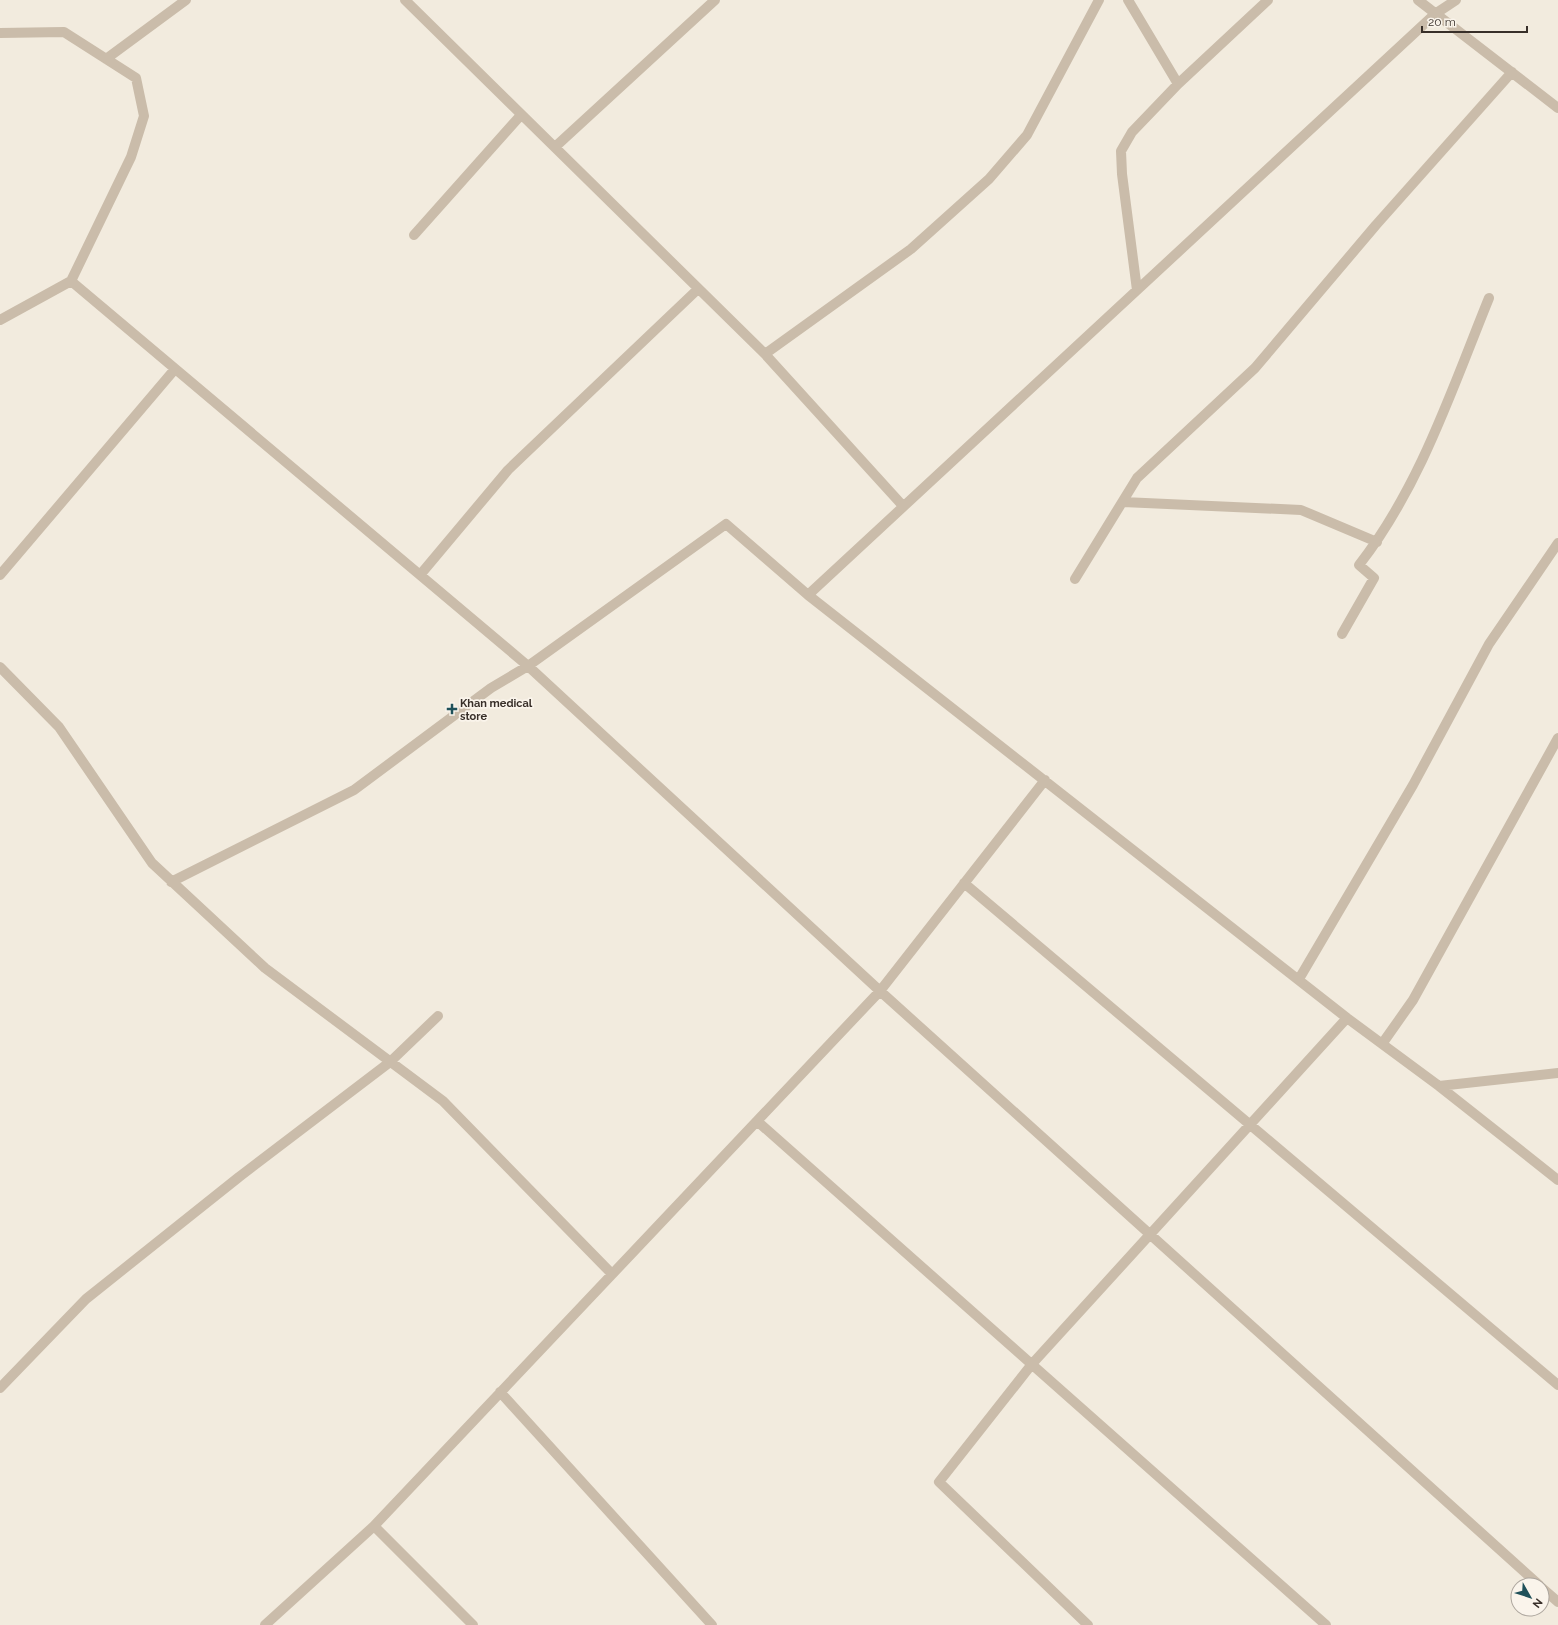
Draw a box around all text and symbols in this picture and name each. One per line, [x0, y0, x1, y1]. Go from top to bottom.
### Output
scale bar [1422, 8, 1527, 34]
text: 20 m [1428, 15, 1456, 29]
place label: Khan medical store [460, 697, 533, 723]
marker: Khan medical store [447, 704, 457, 714]
north arrow [1510, 1577, 1550, 1617]
text: N [1530, 1596, 1545, 1610]

